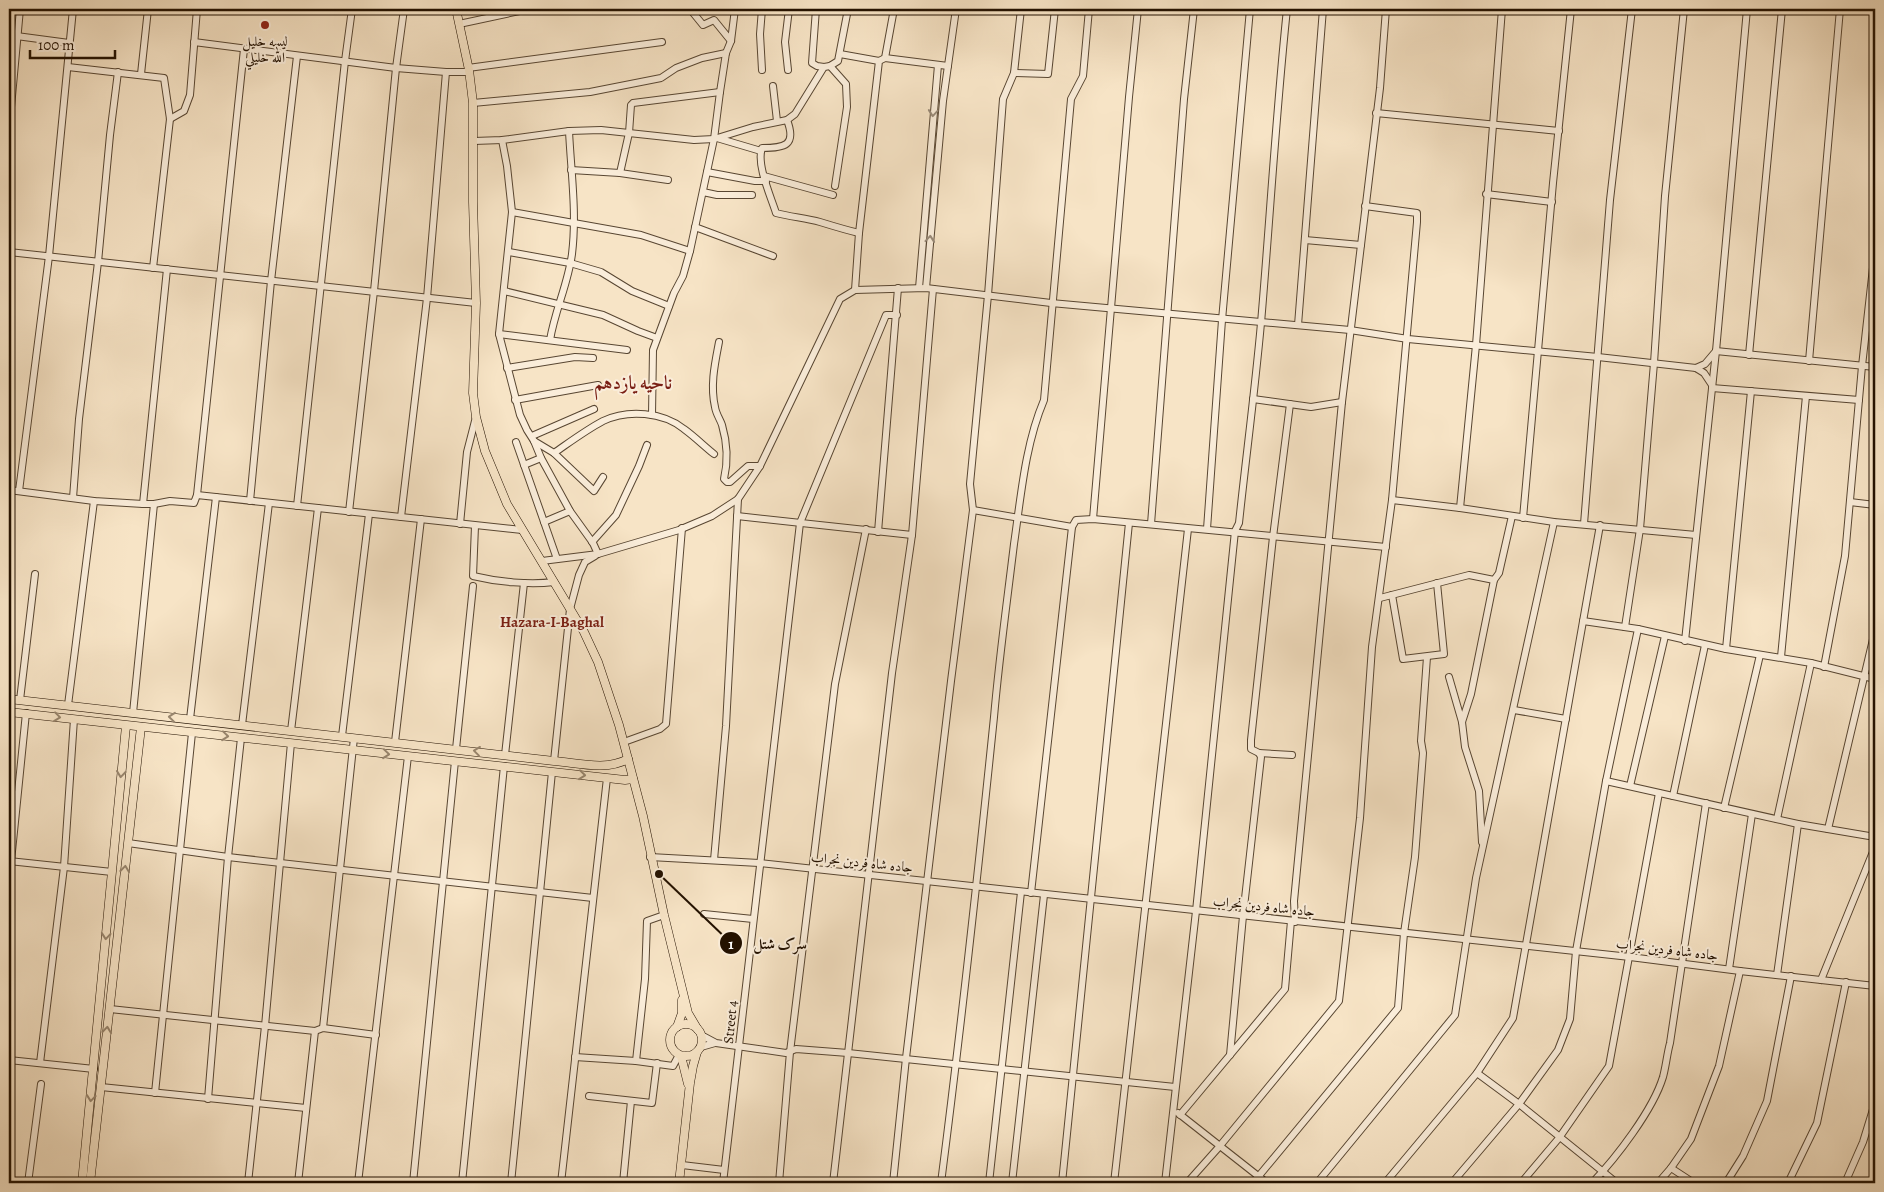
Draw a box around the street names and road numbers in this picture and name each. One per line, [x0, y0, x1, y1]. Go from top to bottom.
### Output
street label: جاده شاه فردین نجراب [810, 848, 914, 877]
street label: جاده شاه فردین نجراب [1212, 892, 1316, 921]
street label: جاده شاه فردین نجراب [1615, 934, 1719, 965]
street label: Street 4 [719, 999, 742, 1045]

